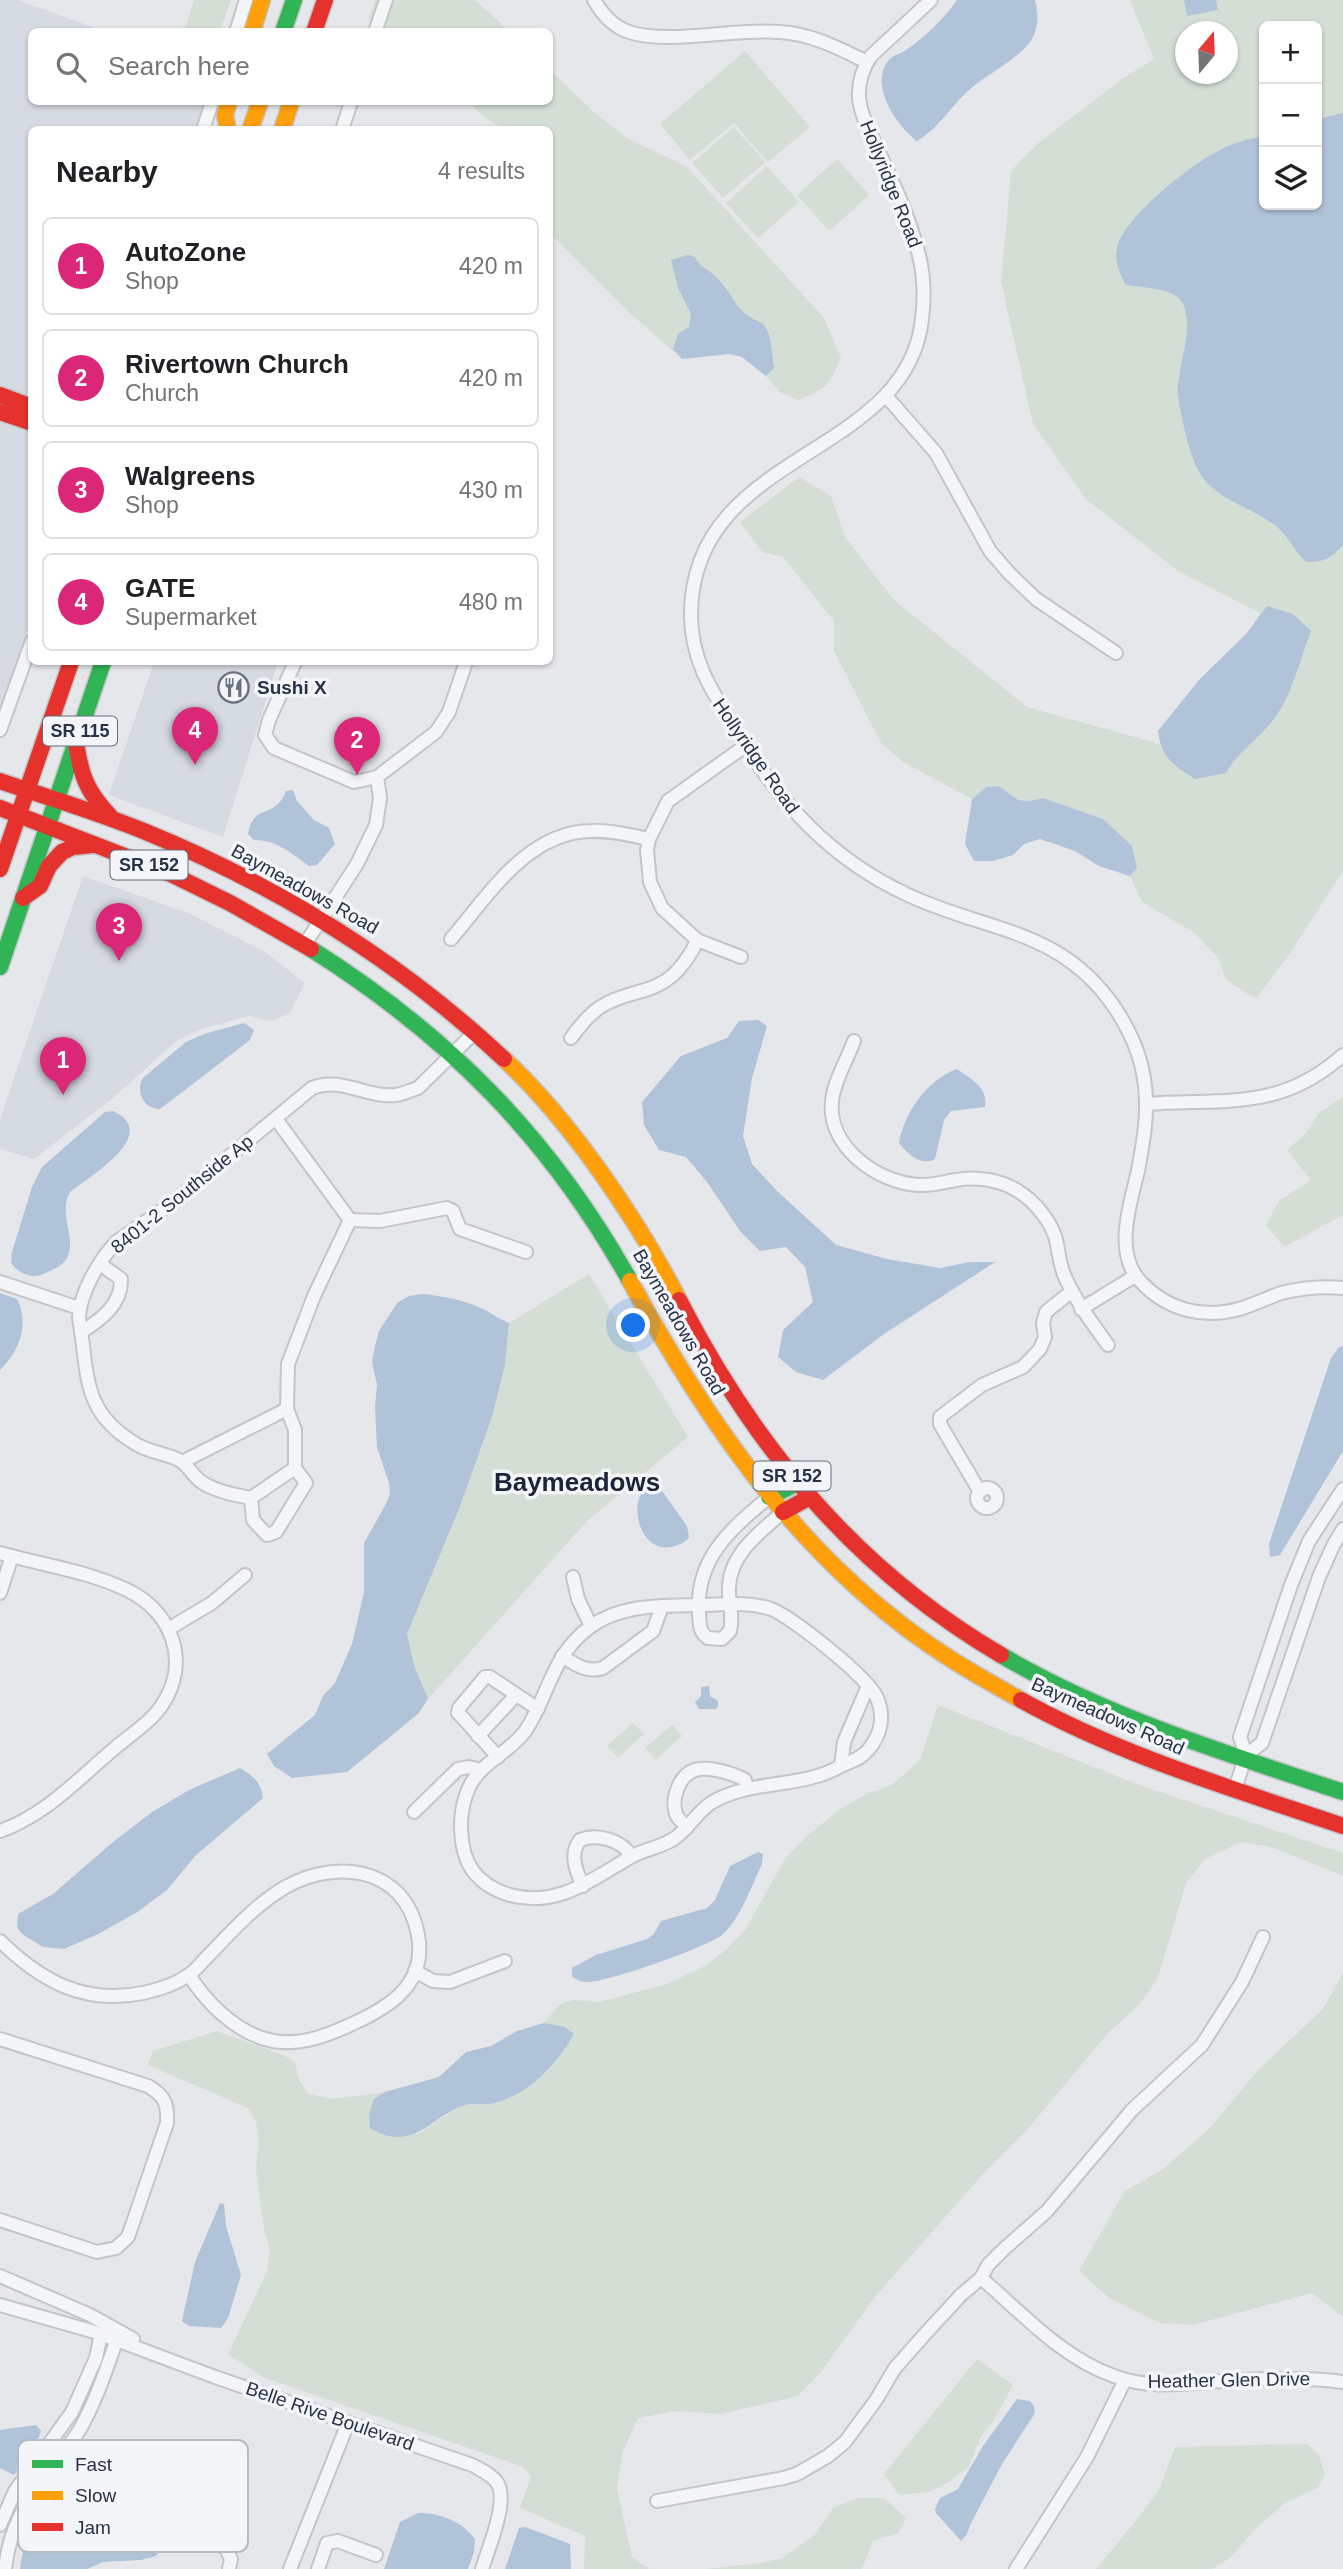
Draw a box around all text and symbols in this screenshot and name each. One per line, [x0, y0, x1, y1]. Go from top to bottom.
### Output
north arrow [1175, 21, 1238, 84]
map controls [1259, 21, 1322, 210]
button: + [1259, 21, 1322, 84]
search box [28, 28, 553, 105]
icon: search [52, 48, 90, 86]
text: Search here [108, 51, 250, 81]
button: − [1259, 84, 1322, 147]
street label: Hollyridge Road [856, 117, 926, 251]
button: layers [1259, 147, 1322, 210]
text: Nearby [56, 155, 158, 188]
text: 4 results [438, 158, 525, 184]
text: AutoZone [125, 237, 246, 267]
text: 1 [75, 253, 87, 279]
text: 420 m [459, 253, 523, 279]
text: Shop [125, 268, 179, 294]
text: Rivertown Church [125, 349, 349, 379]
text: 2 [75, 365, 87, 391]
text: 420 m [459, 365, 523, 391]
text: Church [125, 380, 199, 406]
text: Walgreens [125, 461, 256, 491]
text: 3 [75, 477, 87, 503]
text: 430 m [459, 477, 523, 503]
text: Shop [125, 492, 179, 518]
text: GATE [125, 573, 195, 603]
text: 4 [75, 589, 87, 615]
text: 480 m [459, 589, 523, 615]
text: Supermarket [125, 604, 257, 630]
restaurant icon: Sushi X [217, 670, 251, 704]
place label: Sushi X [257, 677, 327, 698]
street label: Hollyridge Road [709, 695, 803, 817]
pin: 4 [172, 707, 218, 765]
road number: SR 115 [43, 716, 117, 746]
pin: 2 [334, 717, 380, 775]
street label: Baymeadows Road [228, 840, 382, 938]
road number: SR 152 [110, 850, 188, 880]
pin: 3 [96, 903, 142, 961]
pin: 1 [40, 1037, 86, 1095]
street label: 8401-2 Southside Ap [107, 1130, 257, 1258]
street label: Baymeadows Road [629, 1245, 729, 1399]
your location [616, 1308, 650, 1342]
road number: SR 152 [754, 1462, 830, 1490]
district label: Baymeadows [494, 1467, 660, 1497]
street label: Baymeadows Road [1028, 1673, 1188, 1759]
street label: Heather Glen Drive [1148, 2368, 1310, 2392]
street label: Belle Rive Boulevard [243, 2377, 417, 2455]
legend [18, 2440, 248, 2552]
text: Fast [75, 2454, 113, 2475]
text: Slow [75, 2485, 116, 2506]
text: Jam [75, 2517, 111, 2538]

